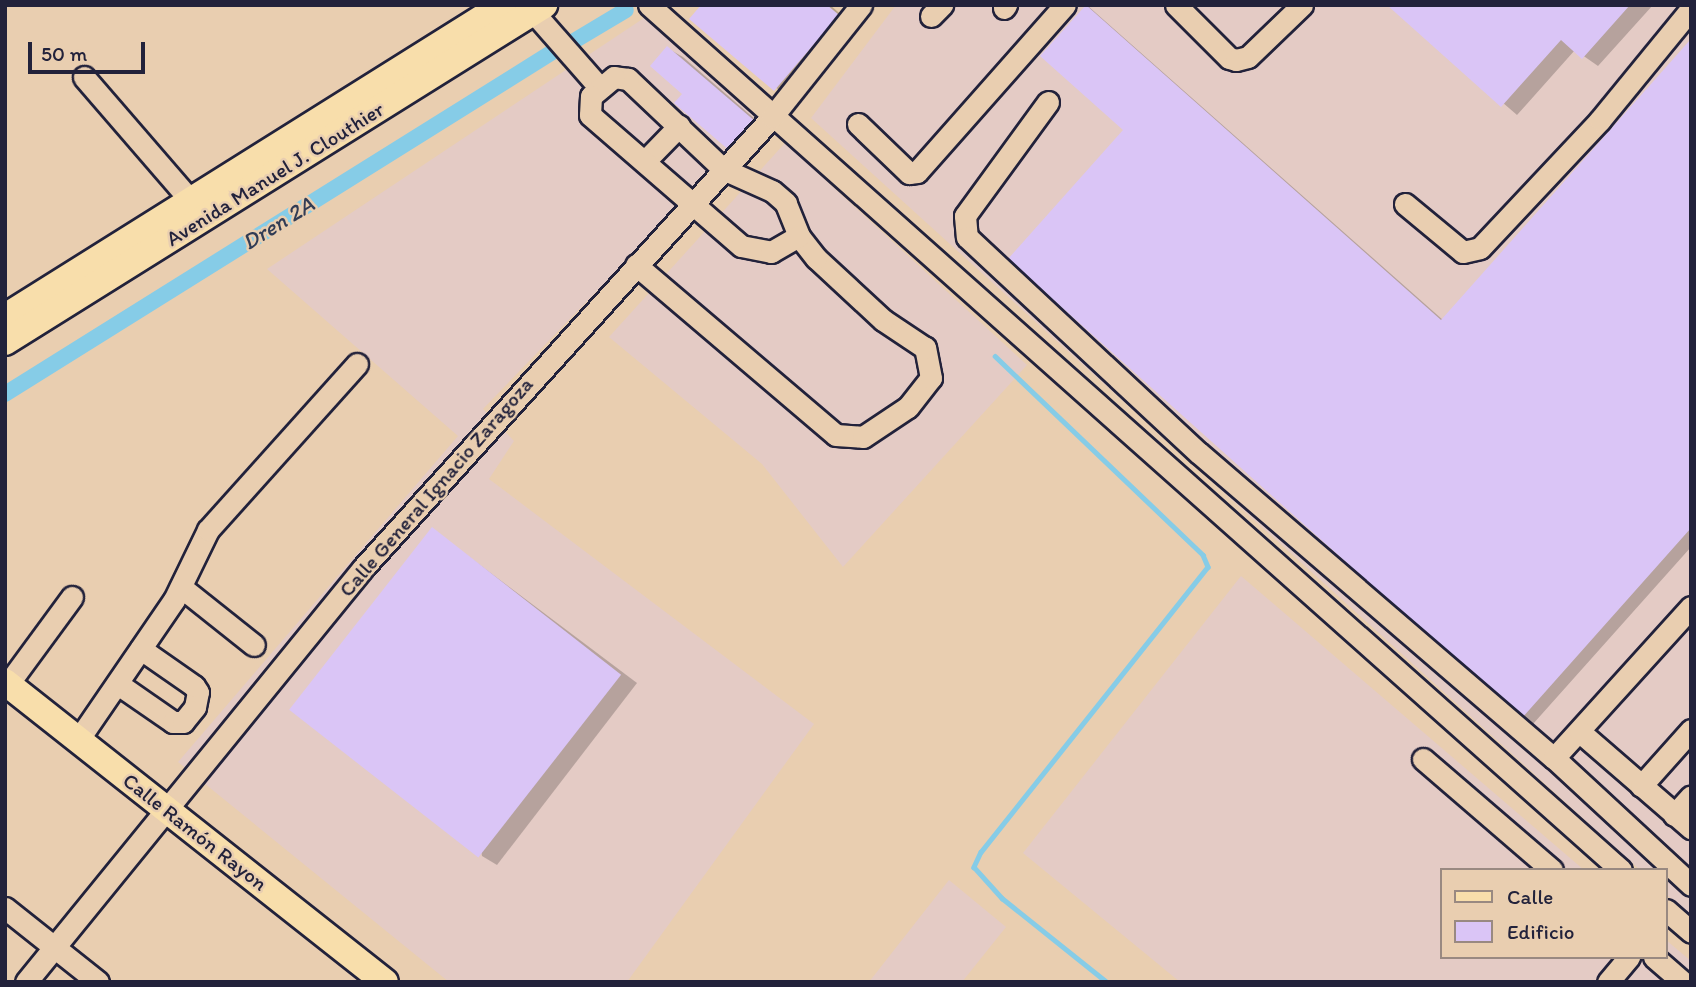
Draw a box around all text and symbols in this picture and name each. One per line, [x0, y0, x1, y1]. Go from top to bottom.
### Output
scale bar [32, 28, 149, 72]
text: 50 m [41, 41, 87, 66]
street label: Avenida Manuel J. Clouthier [161, 96, 389, 252]
water label: Dren 2A [237, 190, 319, 256]
street label: Calle General Ignacio Zaragoza [334, 372, 538, 602]
street label: Calle Ramón Rayon [119, 768, 271, 896]
legend [1440, 868, 1668, 959]
text: Calle [1507, 884, 1553, 909]
text: Edificio [1507, 919, 1575, 944]

